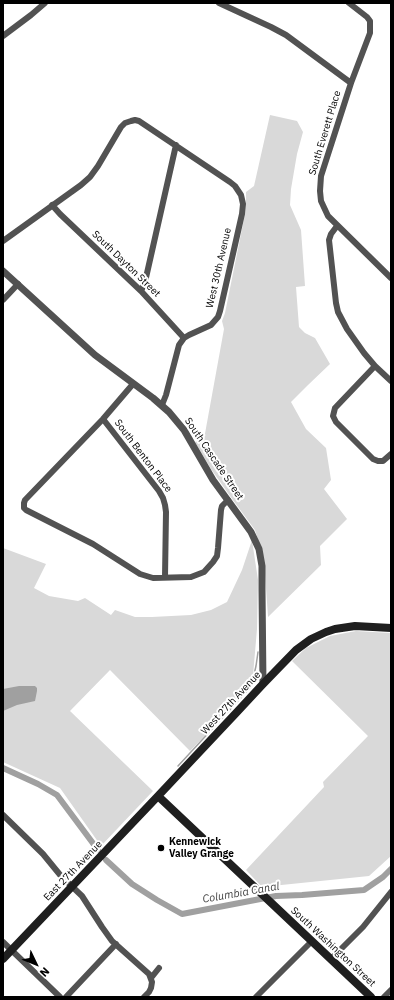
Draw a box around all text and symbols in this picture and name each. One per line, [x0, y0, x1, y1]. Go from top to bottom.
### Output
street label: South Everett Place [306, 89, 344, 177]
street label: West 30th Avenue [204, 227, 234, 309]
street label: South Dayton Street [89, 228, 163, 300]
street label: South Cascade Street [182, 416, 246, 502]
street label: South Benton Place [112, 417, 174, 495]
street label: West 27th Avenue [199, 669, 263, 737]
place label: Kennewick Valley Grange [169, 836, 234, 860]
street label: East 27th Avenue [41, 838, 105, 904]
marker: Kennewick Valley Grange [156, 843, 166, 853]
water label: Columbia Canal [202, 880, 280, 906]
street label: South Washington Street [288, 905, 378, 989]
north arrow [16, 944, 56, 984]
text: N [37, 964, 53, 980]

